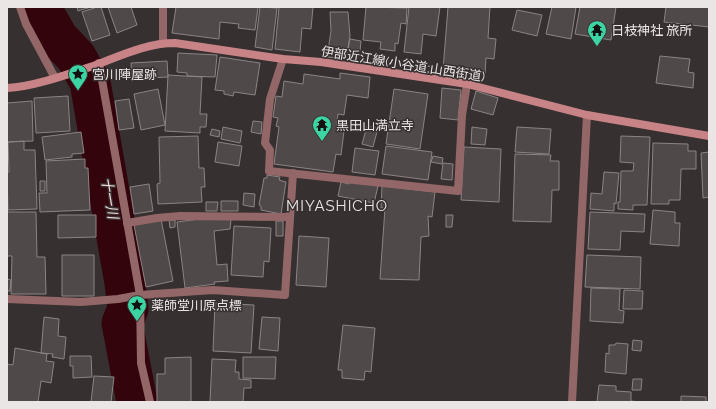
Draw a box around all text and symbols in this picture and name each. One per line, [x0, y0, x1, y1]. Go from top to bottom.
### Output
temple icon: 日枝神社 旅所 [586, 19, 608, 47]
place label: 日枝神社 旅所 [611, 23, 692, 38]
street label: 伊部近江線(小谷道;山西街道) [320, 44, 486, 84]
place icon: 宮川陣屋跡 [67, 63, 89, 91]
place label: 宮川陣屋跡 [92, 67, 157, 82]
temple icon: 黒田山満立寺 [311, 114, 333, 142]
place label: 黒田山満立寺 [336, 118, 414, 133]
water label: 十一川 [98, 176, 122, 222]
district label: MIYASHICHO [286, 197, 388, 215]
place icon: 薬師堂川原点標 [126, 294, 148, 322]
place label: 薬師堂川原点標 [151, 298, 242, 313]

